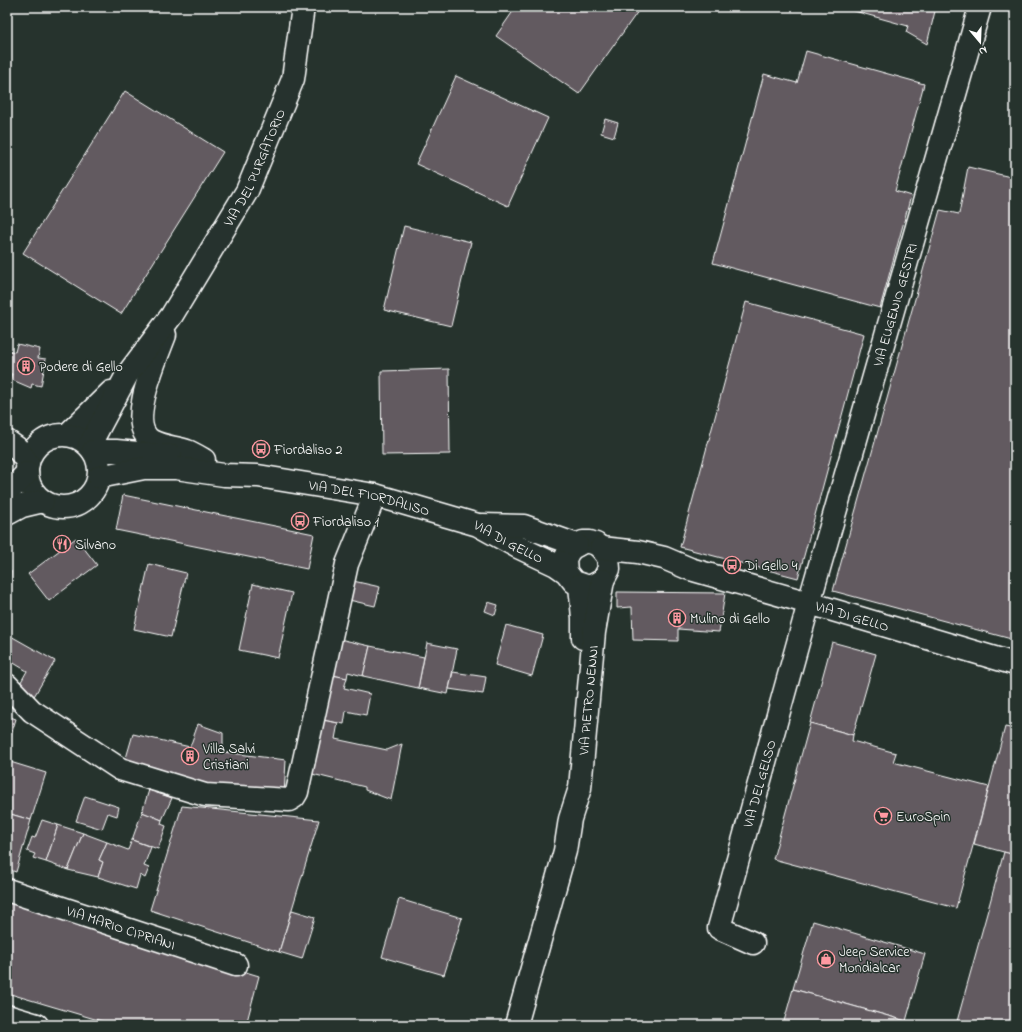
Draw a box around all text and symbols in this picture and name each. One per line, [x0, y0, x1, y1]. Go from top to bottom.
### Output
north arrow [960, 22, 1000, 62]
text: N [977, 42, 989, 59]
street label: VIA DEL PURGATORIO [218, 106, 292, 232]
street label: VIA EUGENIO GESTRI [868, 241, 924, 370]
building icon: Podere di Gello [16, 356, 36, 376]
place label: Podere di Gello [39, 357, 123, 378]
bus stop icon: Fiordaliso 2 [251, 439, 271, 459]
place label: Fiordaliso 2 [273, 440, 342, 461]
street label: VIA DEL FIORDALISO [306, 475, 432, 522]
bus stop icon: Fiordaliso 1 [290, 511, 310, 531]
place label: Fiordaliso 1 [312, 512, 379, 533]
street label: VIA DI GELLO [469, 515, 546, 569]
restaurant icon: Silvano [52, 534, 72, 554]
place label: Silvano [75, 535, 116, 556]
bus stop icon: Di Gello 4 [722, 555, 742, 575]
place label: Di Gello 4 [744, 556, 798, 577]
street label: VIA DI GELLO [811, 596, 891, 638]
building icon: Mulino di Gello [667, 608, 687, 628]
place label: Mulino di Gello [690, 609, 770, 630]
street label: VIA PIETRO NENNI [574, 645, 605, 757]
street label: VIA DEL GELSO [738, 738, 783, 831]
place label: Villa Salvi Cristiani [202, 739, 255, 776]
building icon: Villa Salvi Cristiani [180, 746, 200, 766]
supermarket icon: EuroSpin [873, 806, 893, 826]
place label: EuroSpin [896, 807, 950, 828]
street label: VIA MARIO CIPRIANI [62, 901, 178, 956]
place label: Jeep Service Mondialcar [839, 942, 910, 979]
shop icon: Jeep Service Mondialcar [816, 949, 836, 969]

